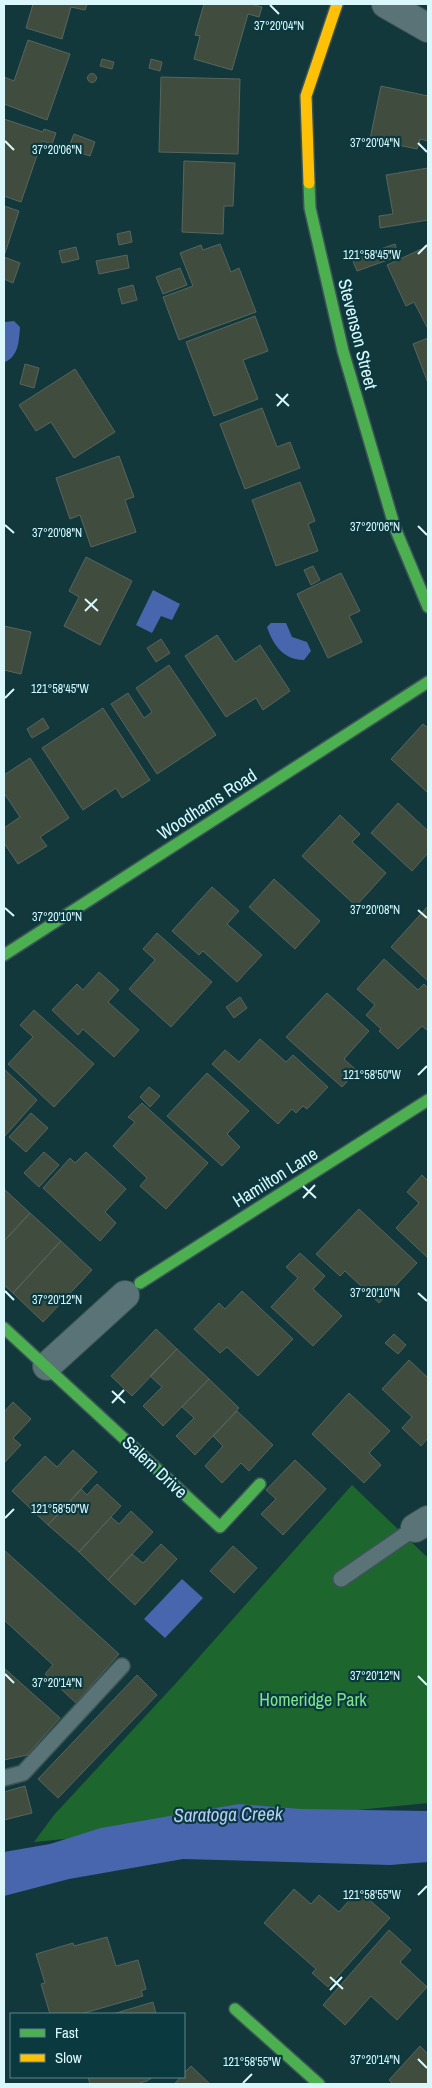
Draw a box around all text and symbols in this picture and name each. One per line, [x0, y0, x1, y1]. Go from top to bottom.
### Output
text: 37°20'04"N [254, 18, 304, 34]
text: 37°20'04"N [350, 135, 400, 151]
text: 37°20'06"N [32, 142, 82, 158]
text: 121°58'45"W [343, 247, 402, 263]
street label: Stevenson Street [332, 276, 384, 392]
text: 37°20'06"N [350, 519, 400, 535]
text: 37°20'08"N [32, 525, 82, 541]
text: 121°58'45"W [31, 681, 90, 697]
street label: Woodhams Road [152, 763, 262, 845]
text: 37°20'08"N [350, 902, 400, 918]
text: 37°20'10"N [32, 909, 82, 925]
text: 121°58'50"W [343, 1067, 402, 1083]
street label: Hamilton Lane [228, 1141, 322, 1213]
text: 37°20'10"N [350, 1285, 400, 1301]
text: 37°20'12"N [32, 1292, 82, 1308]
street label: Salem Drive [117, 1430, 193, 1504]
text: 121°58'50"W [31, 1501, 90, 1517]
text: 37°20'12"N [350, 1668, 400, 1684]
text: 37°20'14"N [32, 1675, 82, 1691]
park label: Homeridge Park [259, 1687, 367, 1712]
water label: Saratoga Creek [173, 1800, 284, 1828]
text: 121°58'55"W [343, 1887, 402, 1903]
legend [10, 2013, 185, 2078]
text: Fast [55, 2022, 79, 2043]
text: Slow [55, 2047, 82, 2068]
text: 37°20'14"N [350, 2052, 400, 2068]
text: 121°58'55"W [223, 2054, 282, 2070]

